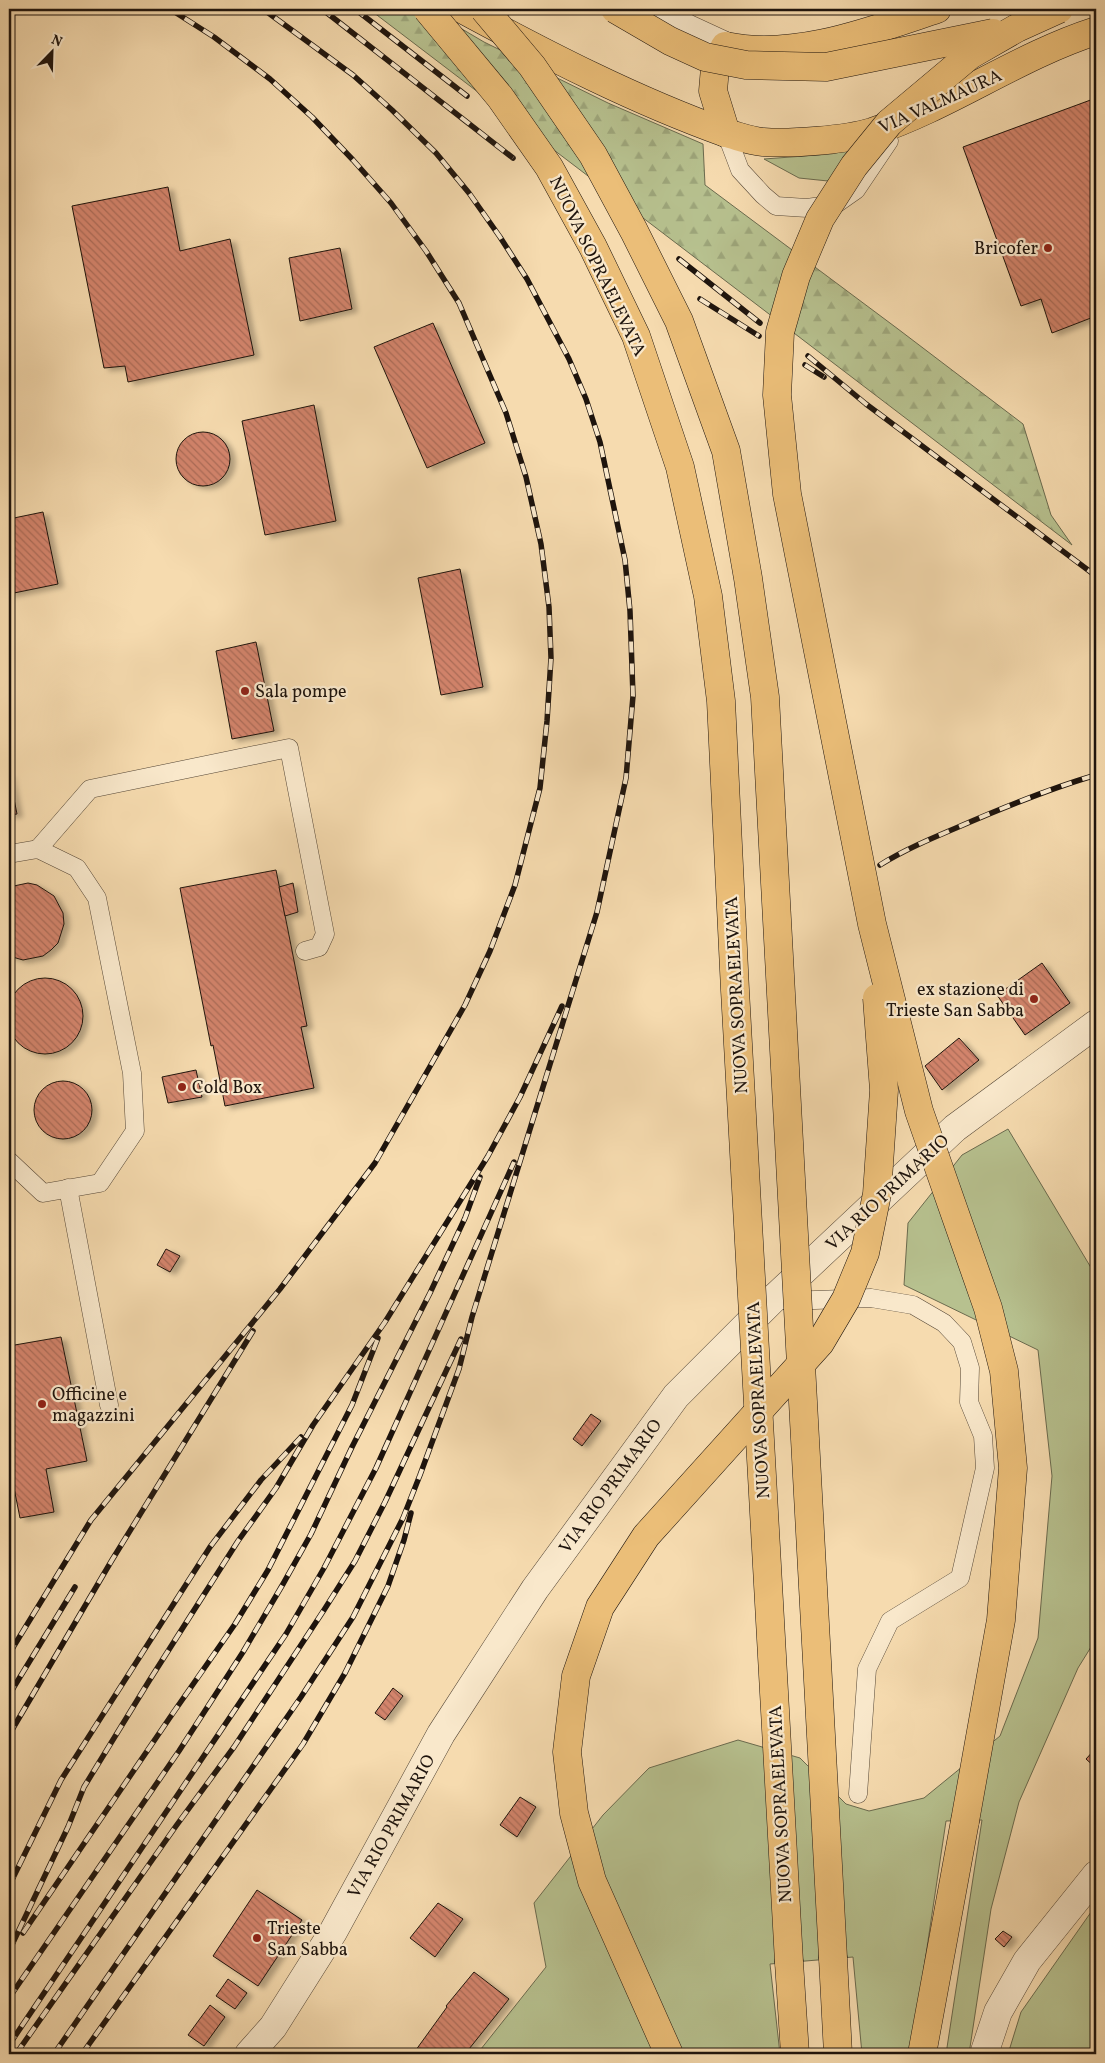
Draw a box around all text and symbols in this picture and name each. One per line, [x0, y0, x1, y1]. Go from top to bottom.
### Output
north arrow [28, 28, 78, 78]
text: N [48, 31, 65, 52]
street label: VIA VALMAURA [875, 64, 1007, 141]
street label: NUOVA SOPRAELEVATA [542, 172, 651, 361]
place label: Bricofer [974, 237, 1038, 262]
marker: Bricofer [1042, 242, 1054, 254]
place label: Sala pompe [255, 680, 347, 705]
marker: Sala pompe [239, 685, 251, 697]
street label: NUOVA SOPRAELEVATA [720, 895, 755, 1094]
place label: ex stazione di Trieste San Sabba [886, 978, 1024, 1024]
marker: ex stazione di Trieste San Sabba [1028, 993, 1040, 1005]
place label: Cold Box [192, 1076, 262, 1101]
marker: Cold Box [176, 1081, 188, 1093]
street label: VIA RIO PRIMARIO [821, 1129, 955, 1257]
street label: NUOVA SOPRAELEVATA [742, 1300, 777, 1499]
place label: Officine e magazzini [52, 1383, 135, 1429]
marker: Officine e magazzini [36, 1398, 48, 1410]
street label: VIA RIO PRIMARIO [554, 1414, 669, 1559]
street label: NUOVA SOPRAELEVATA [764, 1704, 799, 1903]
street label: VIA RIO PRIMARIO [342, 1750, 442, 1903]
place label: Trieste San Sabba [267, 1917, 348, 1963]
marker: Trieste San Sabba [251, 1932, 263, 1944]

